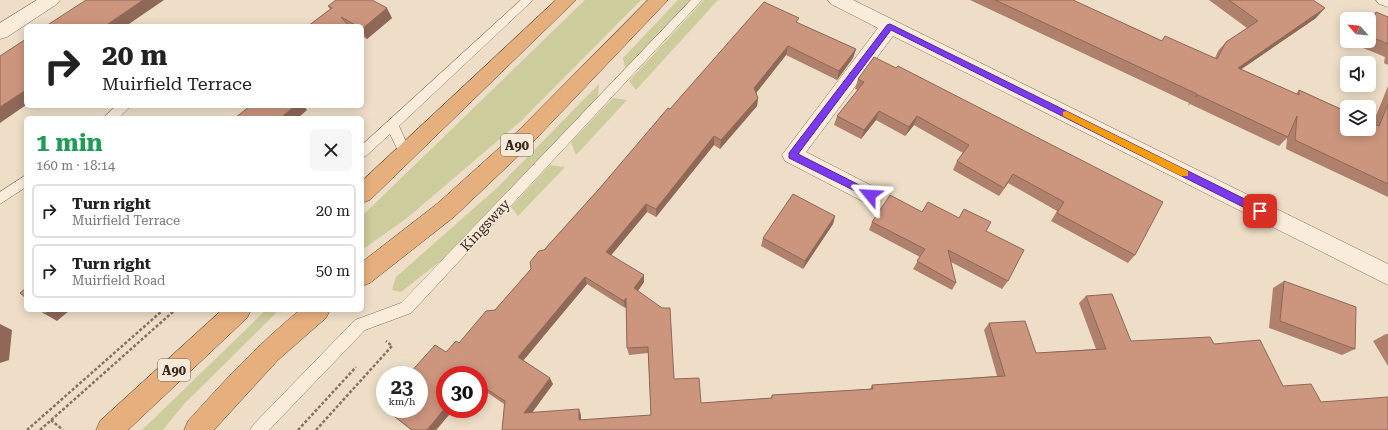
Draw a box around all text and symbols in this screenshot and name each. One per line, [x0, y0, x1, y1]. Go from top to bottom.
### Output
north arrow [1340, 12, 1376, 48]
map controls [1340, 12, 1376, 136]
text: 20 m [102, 39, 167, 72]
icon: right [36, 40, 88, 92]
button: sound [1340, 56, 1376, 92]
text: Muirfield Terrace [102, 73, 252, 94]
button: layers [1340, 100, 1376, 136]
text: 1 min [36, 129, 103, 157]
button: close [310, 129, 352, 171]
road number: A90 [501, 134, 533, 156]
text: 160 m · 18:14 [36, 158, 115, 173]
position arrow [849, 174, 891, 216]
pin [1243, 194, 1277, 228]
text: Turn right [72, 195, 151, 213]
street label: Kingsway [457, 195, 514, 254]
icon: right [38, 200, 60, 222]
icon: arrive [1249, 200, 1271, 222]
text: 20 m [316, 202, 350, 220]
text: Muirfield Terrace [72, 213, 180, 228]
text: Turn right [72, 255, 151, 273]
icon: right [38, 260, 60, 282]
text: 50 m [316, 262, 350, 280]
text: Muirfield Road [72, 273, 165, 288]
road number: A90 [158, 359, 190, 381]
speed limit sign: 30 [436, 366, 488, 418]
text: 23 [391, 375, 413, 399]
text: km/h [389, 396, 415, 407]

